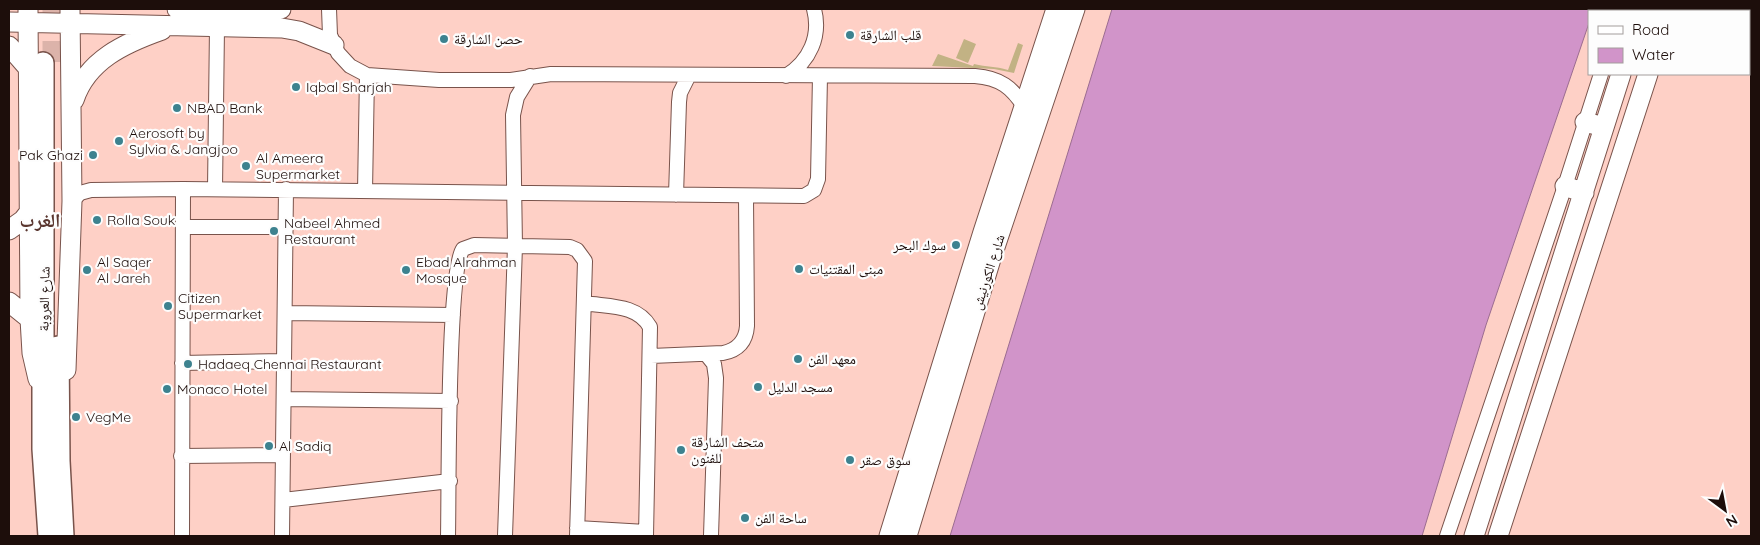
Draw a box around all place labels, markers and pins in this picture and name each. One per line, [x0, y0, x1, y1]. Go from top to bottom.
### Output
place label: قلب الشارقة [860, 26, 921, 44]
marker: قلب الشارقة [844, 29, 856, 41]
place label: حصن الشارقة [454, 30, 523, 48]
marker: حصن الشارقة [438, 33, 450, 45]
place label: Iqbal Sharjah [306, 78, 392, 96]
marker: Iqbal Sharjah [290, 81, 302, 93]
place label: NBAD Bank [187, 99, 262, 117]
marker: NBAD Bank [171, 102, 183, 114]
place label: Aerosoft by Sylvia & Jangjoo [129, 124, 238, 158]
marker: Aerosoft by Sylvia & Jangjoo [113, 135, 125, 147]
place label: Pak Ghazi [19, 146, 83, 164]
marker: Pak Ghazi [87, 149, 99, 161]
place label: Al Ameera Supermarket [256, 149, 340, 183]
marker: Al Ameera Supermarket [240, 160, 252, 172]
place label: Rolla Souk [107, 211, 175, 229]
marker: Rolla Souk [91, 214, 103, 226]
place label: Nabeel Ahmed Restaurant [284, 214, 380, 248]
marker: Nabeel Ahmed Restaurant [268, 225, 280, 237]
place label: سوك البحر [892, 236, 946, 254]
marker: سوك البحر [950, 239, 962, 251]
place label: Al Saqer Al Jareh [97, 253, 152, 287]
place label: Ebad Alrahman Mosque [416, 253, 517, 287]
place label: مبنى المقتنيات [809, 260, 883, 278]
marker: مبنى المقتنيات [793, 263, 805, 275]
marker: Al Saqer Al Jareh [81, 264, 93, 276]
marker: Ebad Alrahman Mosque [400, 264, 412, 276]
place label: Citizen Supermarket [178, 289, 262, 323]
marker: Citizen Supermarket [162, 300, 174, 312]
place label: معهد الفن [808, 350, 856, 368]
marker: معهد الفن [792, 353, 804, 365]
place label: Hadaeq Chennai Restaurant [198, 355, 382, 373]
marker: Hadaeq Chennai Restaurant [182, 358, 194, 370]
place label: مسجد الدليل [768, 378, 833, 396]
place label: Monaco Hotel [177, 380, 267, 398]
marker: مسجد الدليل [752, 381, 764, 393]
marker: Monaco Hotel [161, 383, 173, 395]
place label: VegMe [86, 408, 131, 426]
marker: VegMe [70, 411, 82, 423]
place label: متحف الشارقة للفنون [691, 433, 764, 467]
place label: Al Sadiq [279, 437, 331, 455]
marker: Al Sadiq [263, 440, 275, 452]
marker: متحف الشارقة للفنون [675, 444, 687, 456]
place label: سوق صقر [859, 451, 911, 469]
marker: سوق صقر [844, 454, 856, 466]
place label: ساحة الفن [755, 509, 807, 527]
marker: ساحة الفن [739, 512, 751, 524]

